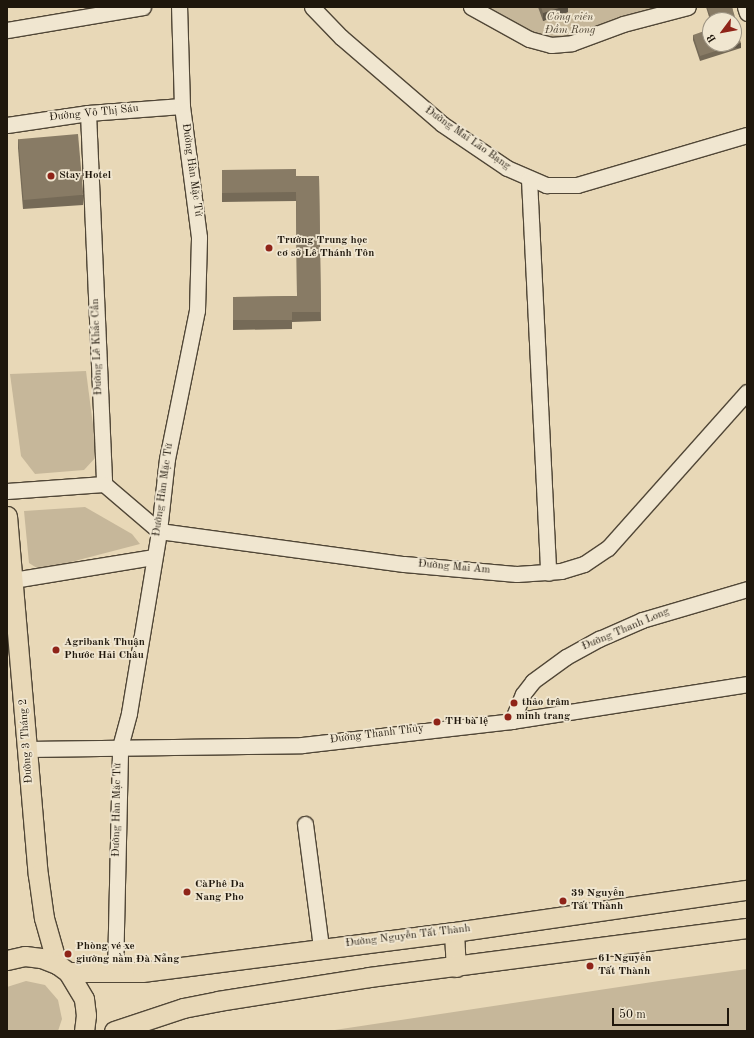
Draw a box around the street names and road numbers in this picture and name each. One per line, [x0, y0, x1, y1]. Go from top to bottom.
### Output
street label: Đường Võ Thị Sáu [49, 103, 139, 125]
street label: Đường Mai Lão Bạng [422, 104, 512, 174]
street label: Đường Hàn Mặc Tử [178, 122, 204, 218]
street label: Đường Lê Khắc Cần [90, 298, 106, 396]
street label: Đường Hàn Mặc Tử [151, 442, 177, 538]
street label: Đường Mai Am [417, 558, 491, 578]
street label: Đường Thanh Long [580, 606, 672, 654]
street label: Đường 3 Tháng 2 [17, 698, 37, 784]
street label: Đường Thanh Thủy [329, 723, 425, 747]
street label: Đường Hàn Mặc Tử [111, 763, 125, 857]
street label: Đường Nguyễn Tất Thành [345, 923, 471, 951]

